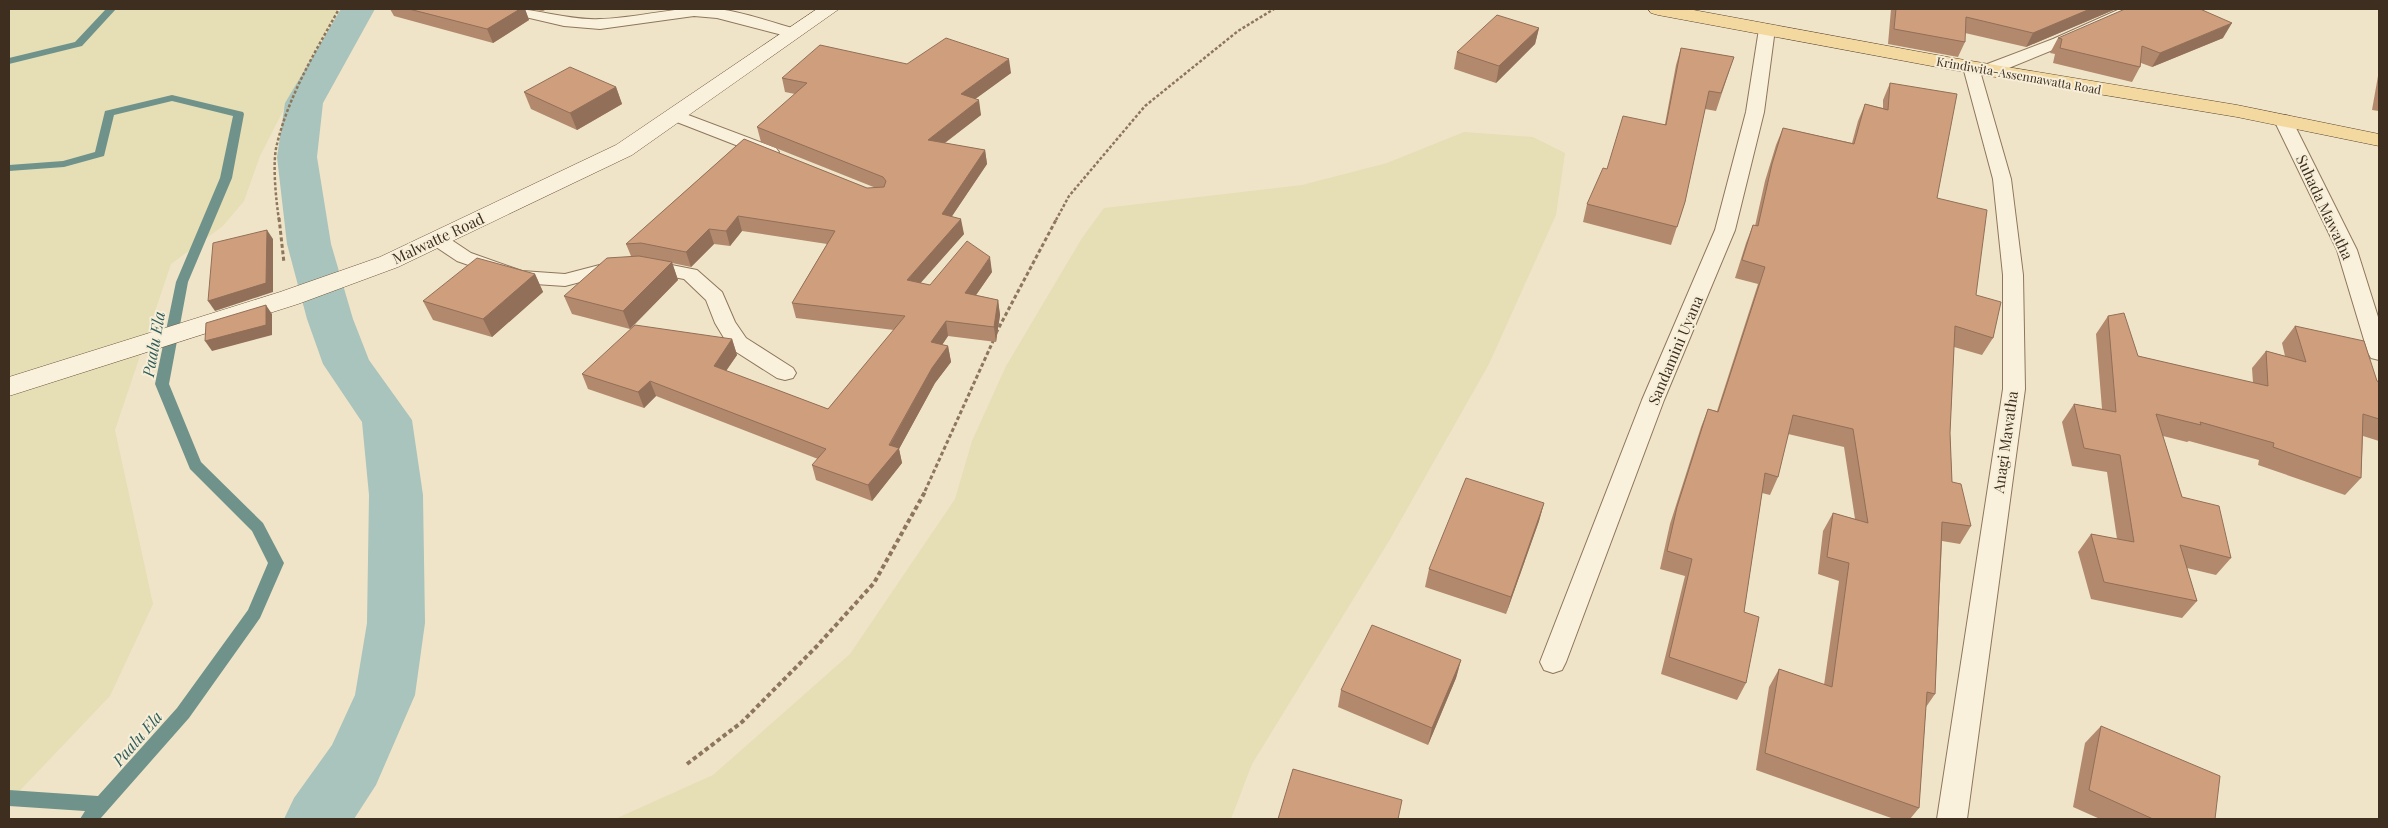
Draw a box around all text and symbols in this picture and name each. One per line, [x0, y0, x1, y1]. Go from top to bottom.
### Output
street label: Krindiwita-Assennawatta Road [1935, 53, 2103, 97]
street label: Suhada Mawatha [2292, 151, 2358, 263]
street label: Malwatte Road [389, 208, 487, 268]
street label: Sandamini Uyana [1643, 292, 1707, 408]
water label: Paalu Ela [137, 310, 169, 379]
street label: Anagi Mawatha [1988, 389, 2022, 495]
water label: Paalu Ela [107, 706, 167, 771]

